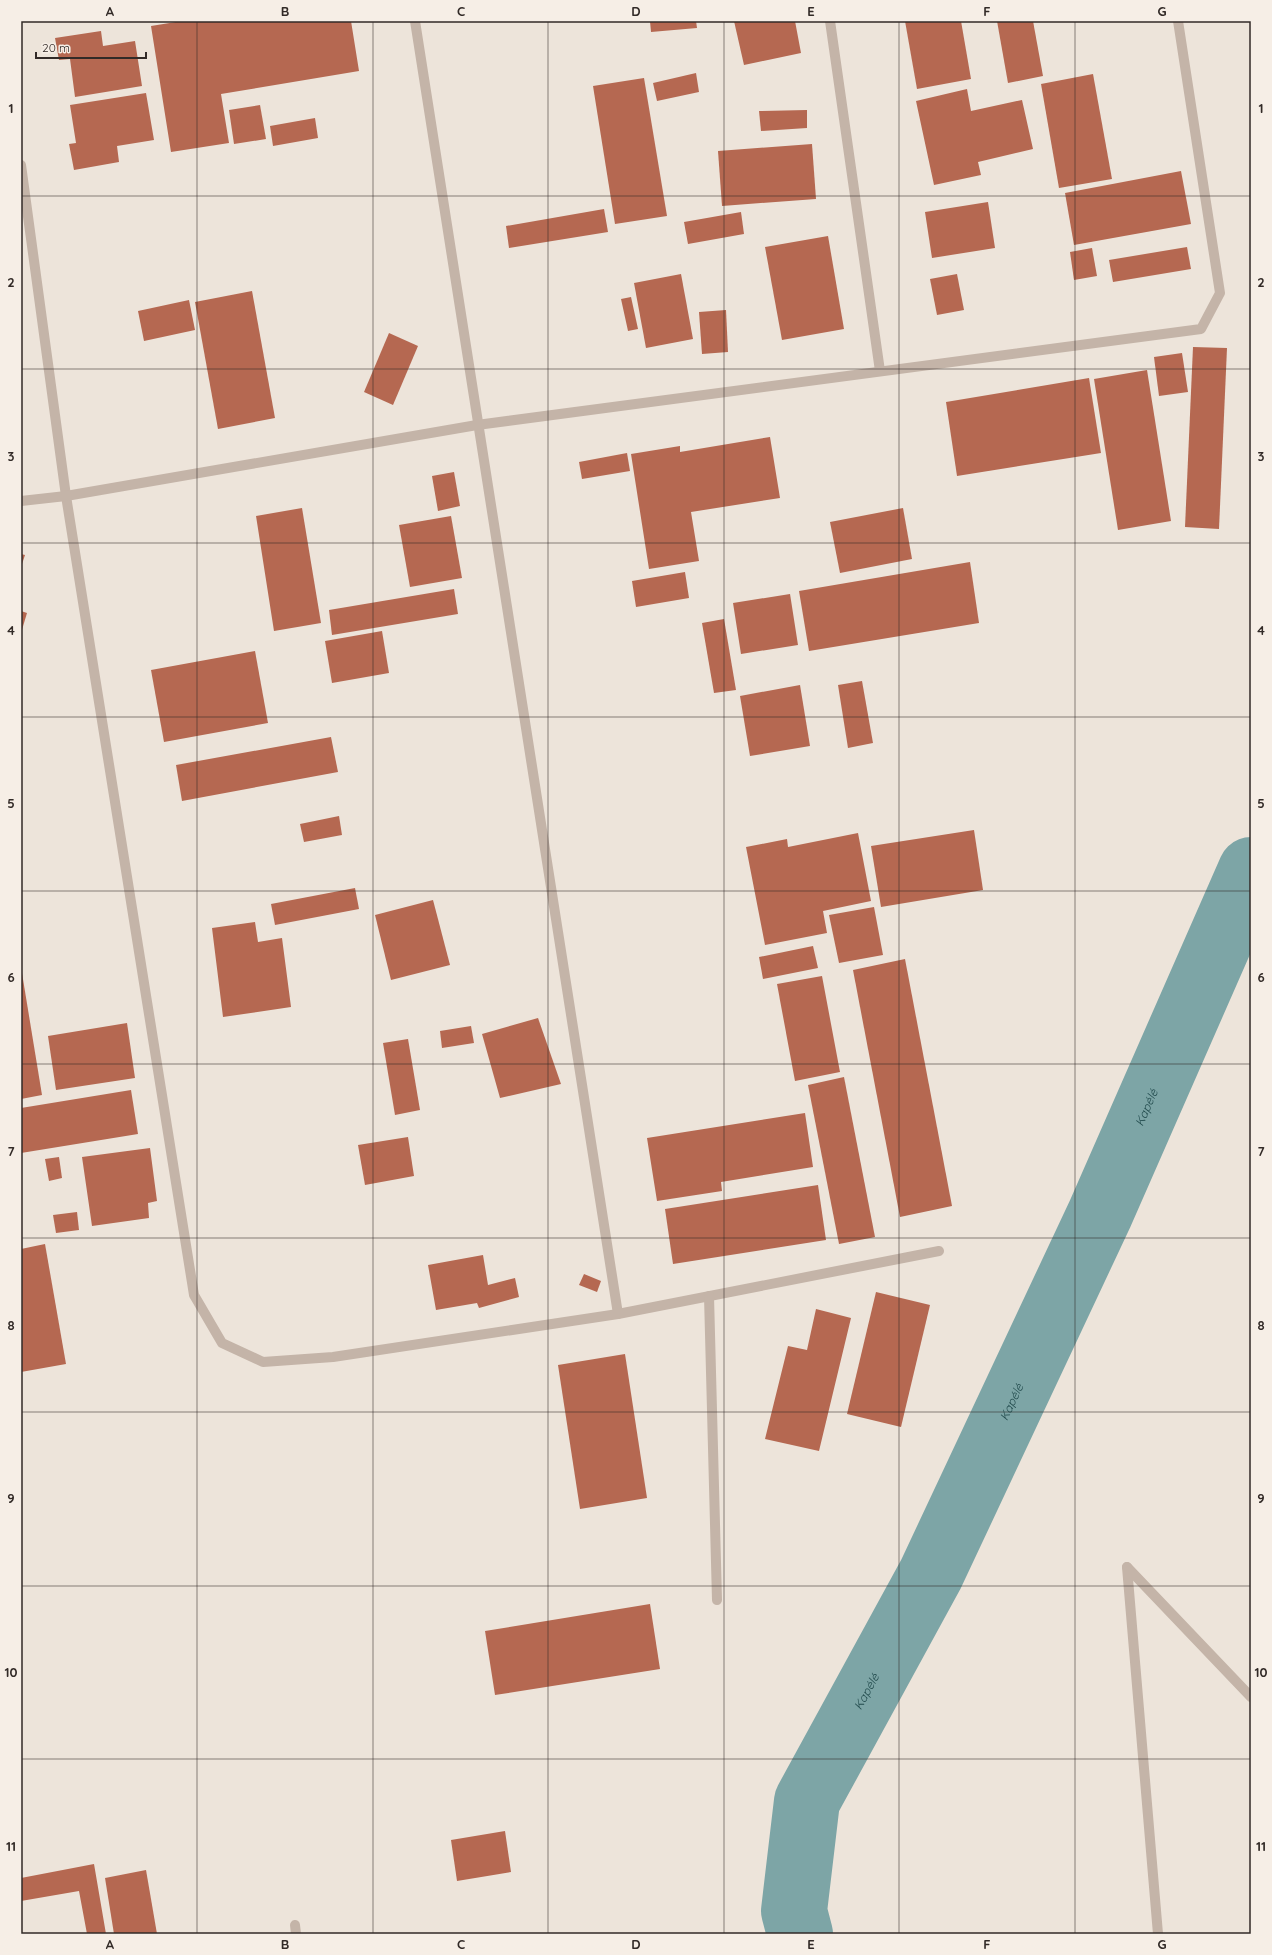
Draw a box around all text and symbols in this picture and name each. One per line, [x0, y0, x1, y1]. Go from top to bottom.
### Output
text: A [106, 3, 115, 19]
text: B [281, 3, 289, 19]
text: C [457, 3, 465, 19]
text: D [631, 3, 641, 19]
text: E [807, 3, 815, 19]
text: F [983, 3, 991, 19]
text: G [1157, 3, 1167, 19]
scale bar [36, 34, 146, 60]
text: 20 m [42, 40, 70, 55]
text: 1 [8, 100, 14, 116]
text: 1 [1258, 100, 1264, 116]
text: 2 [7, 274, 15, 290]
text: 2 [1257, 274, 1265, 290]
text: 3 [8, 448, 15, 464]
text: 3 [1258, 448, 1265, 464]
text: 4 [7, 622, 15, 638]
text: 4 [1257, 622, 1265, 638]
text: 5 [7, 795, 15, 811]
text: 5 [1257, 795, 1265, 811]
text: 6 [7, 969, 15, 985]
text: 6 [1257, 969, 1265, 985]
water label: Kapélé [1132, 1086, 1161, 1128]
text: 7 [7, 1143, 15, 1159]
text: 7 [1257, 1143, 1265, 1159]
text: 8 [7, 1317, 15, 1333]
text: 8 [1257, 1317, 1265, 1333]
water label: Kapélé [996, 1380, 1027, 1423]
text: 9 [7, 1490, 15, 1506]
text: 9 [1257, 1490, 1265, 1506]
text: 10 [4, 1664, 18, 1680]
text: 10 [1254, 1664, 1268, 1680]
water label: Kapélé [850, 1670, 883, 1712]
text: 11 [6, 1838, 16, 1854]
text: 11 [1256, 1838, 1266, 1854]
text: A [106, 1936, 115, 1952]
text: B [281, 1936, 289, 1952]
text: C [457, 1936, 465, 1952]
text: D [631, 1936, 641, 1952]
text: E [807, 1936, 815, 1952]
text: F [983, 1936, 991, 1952]
text: G [1157, 1936, 1167, 1952]

